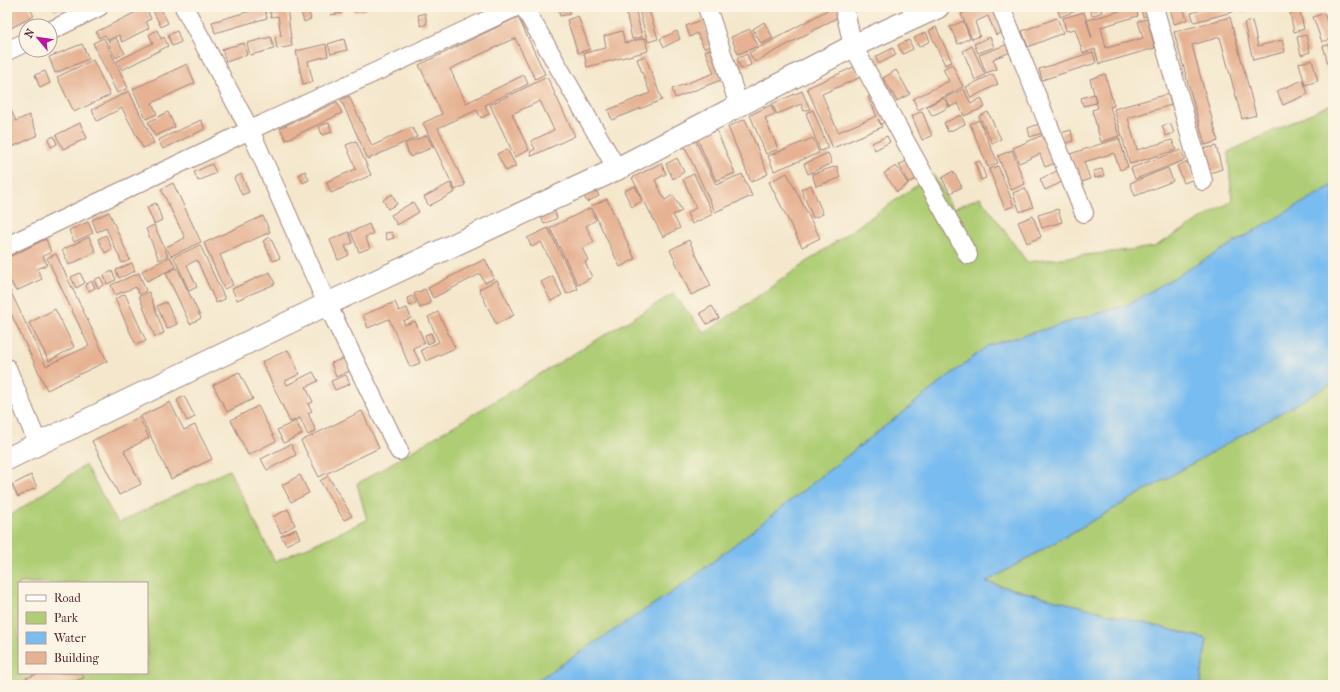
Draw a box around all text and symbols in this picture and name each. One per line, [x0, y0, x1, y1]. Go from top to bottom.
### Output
north arrow [18, 18, 58, 58]
text: N [22, 26, 38, 40]
legend [18, 582, 148, 674]
text: Road [54, 591, 81, 605]
text: Park [54, 611, 79, 625]
text: Water [53, 631, 87, 645]
text: Building [54, 651, 99, 665]

